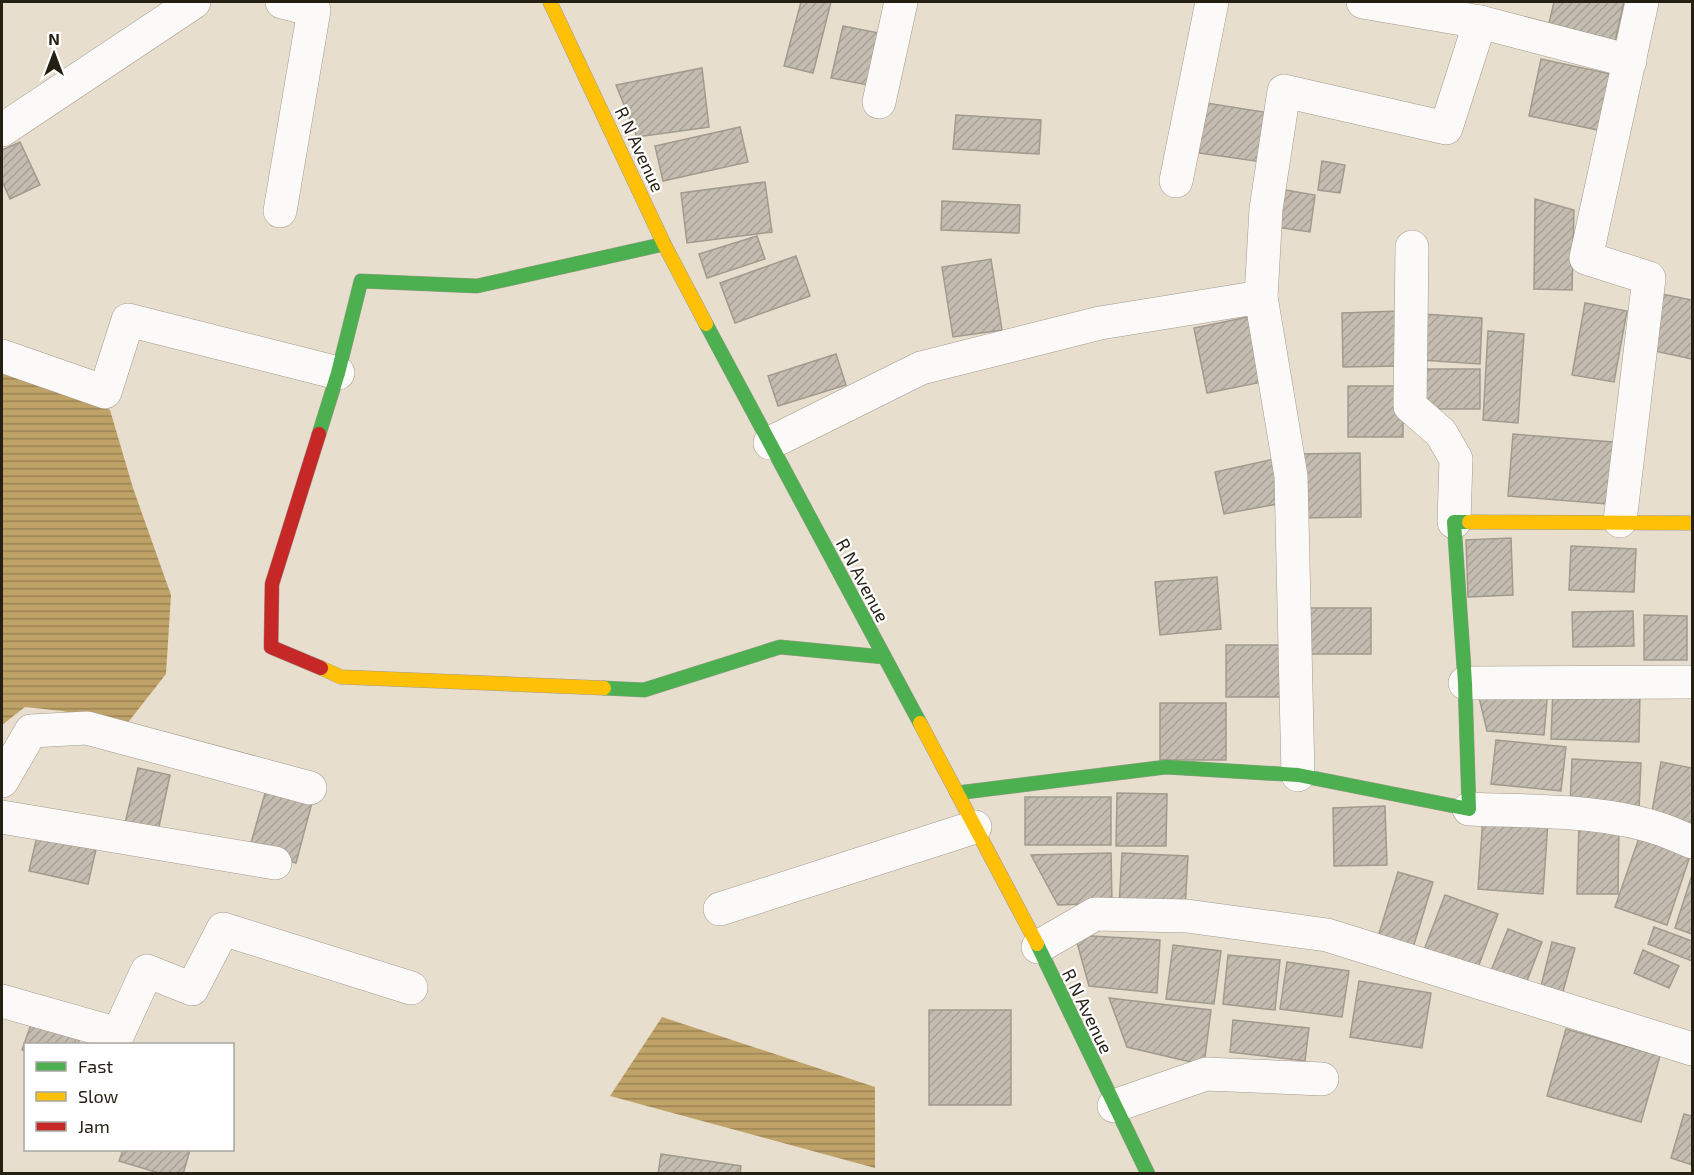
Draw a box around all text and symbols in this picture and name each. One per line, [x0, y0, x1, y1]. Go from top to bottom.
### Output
north arrow [24, 24, 84, 84]
text: N [48, 29, 60, 48]
street label: R N Avenue [611, 103, 669, 195]
street label: R N Avenue [832, 534, 894, 626]
street label: R N Avenue [1058, 965, 1118, 1057]
legend [24, 1043, 234, 1151]
text: Fast [78, 1055, 113, 1077]
text: Slow [78, 1085, 119, 1107]
text: Jam [78, 1115, 110, 1137]

